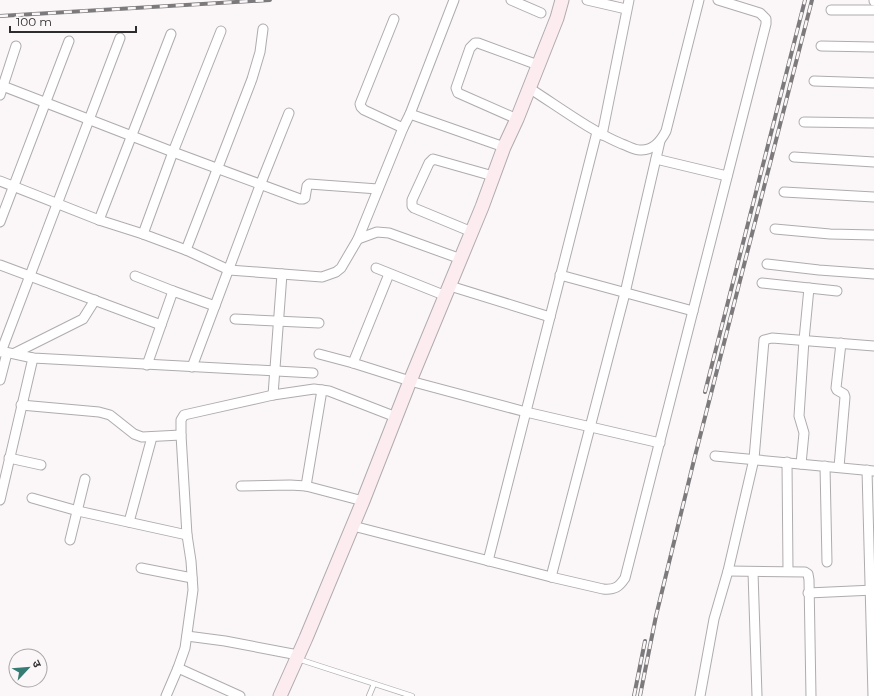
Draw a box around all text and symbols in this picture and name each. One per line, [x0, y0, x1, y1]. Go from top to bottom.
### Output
scale bar [10, 8, 136, 34]
text: 100 m [16, 14, 52, 29]
north arrow [8, 648, 48, 688]
text: उ [29, 658, 45, 670]

